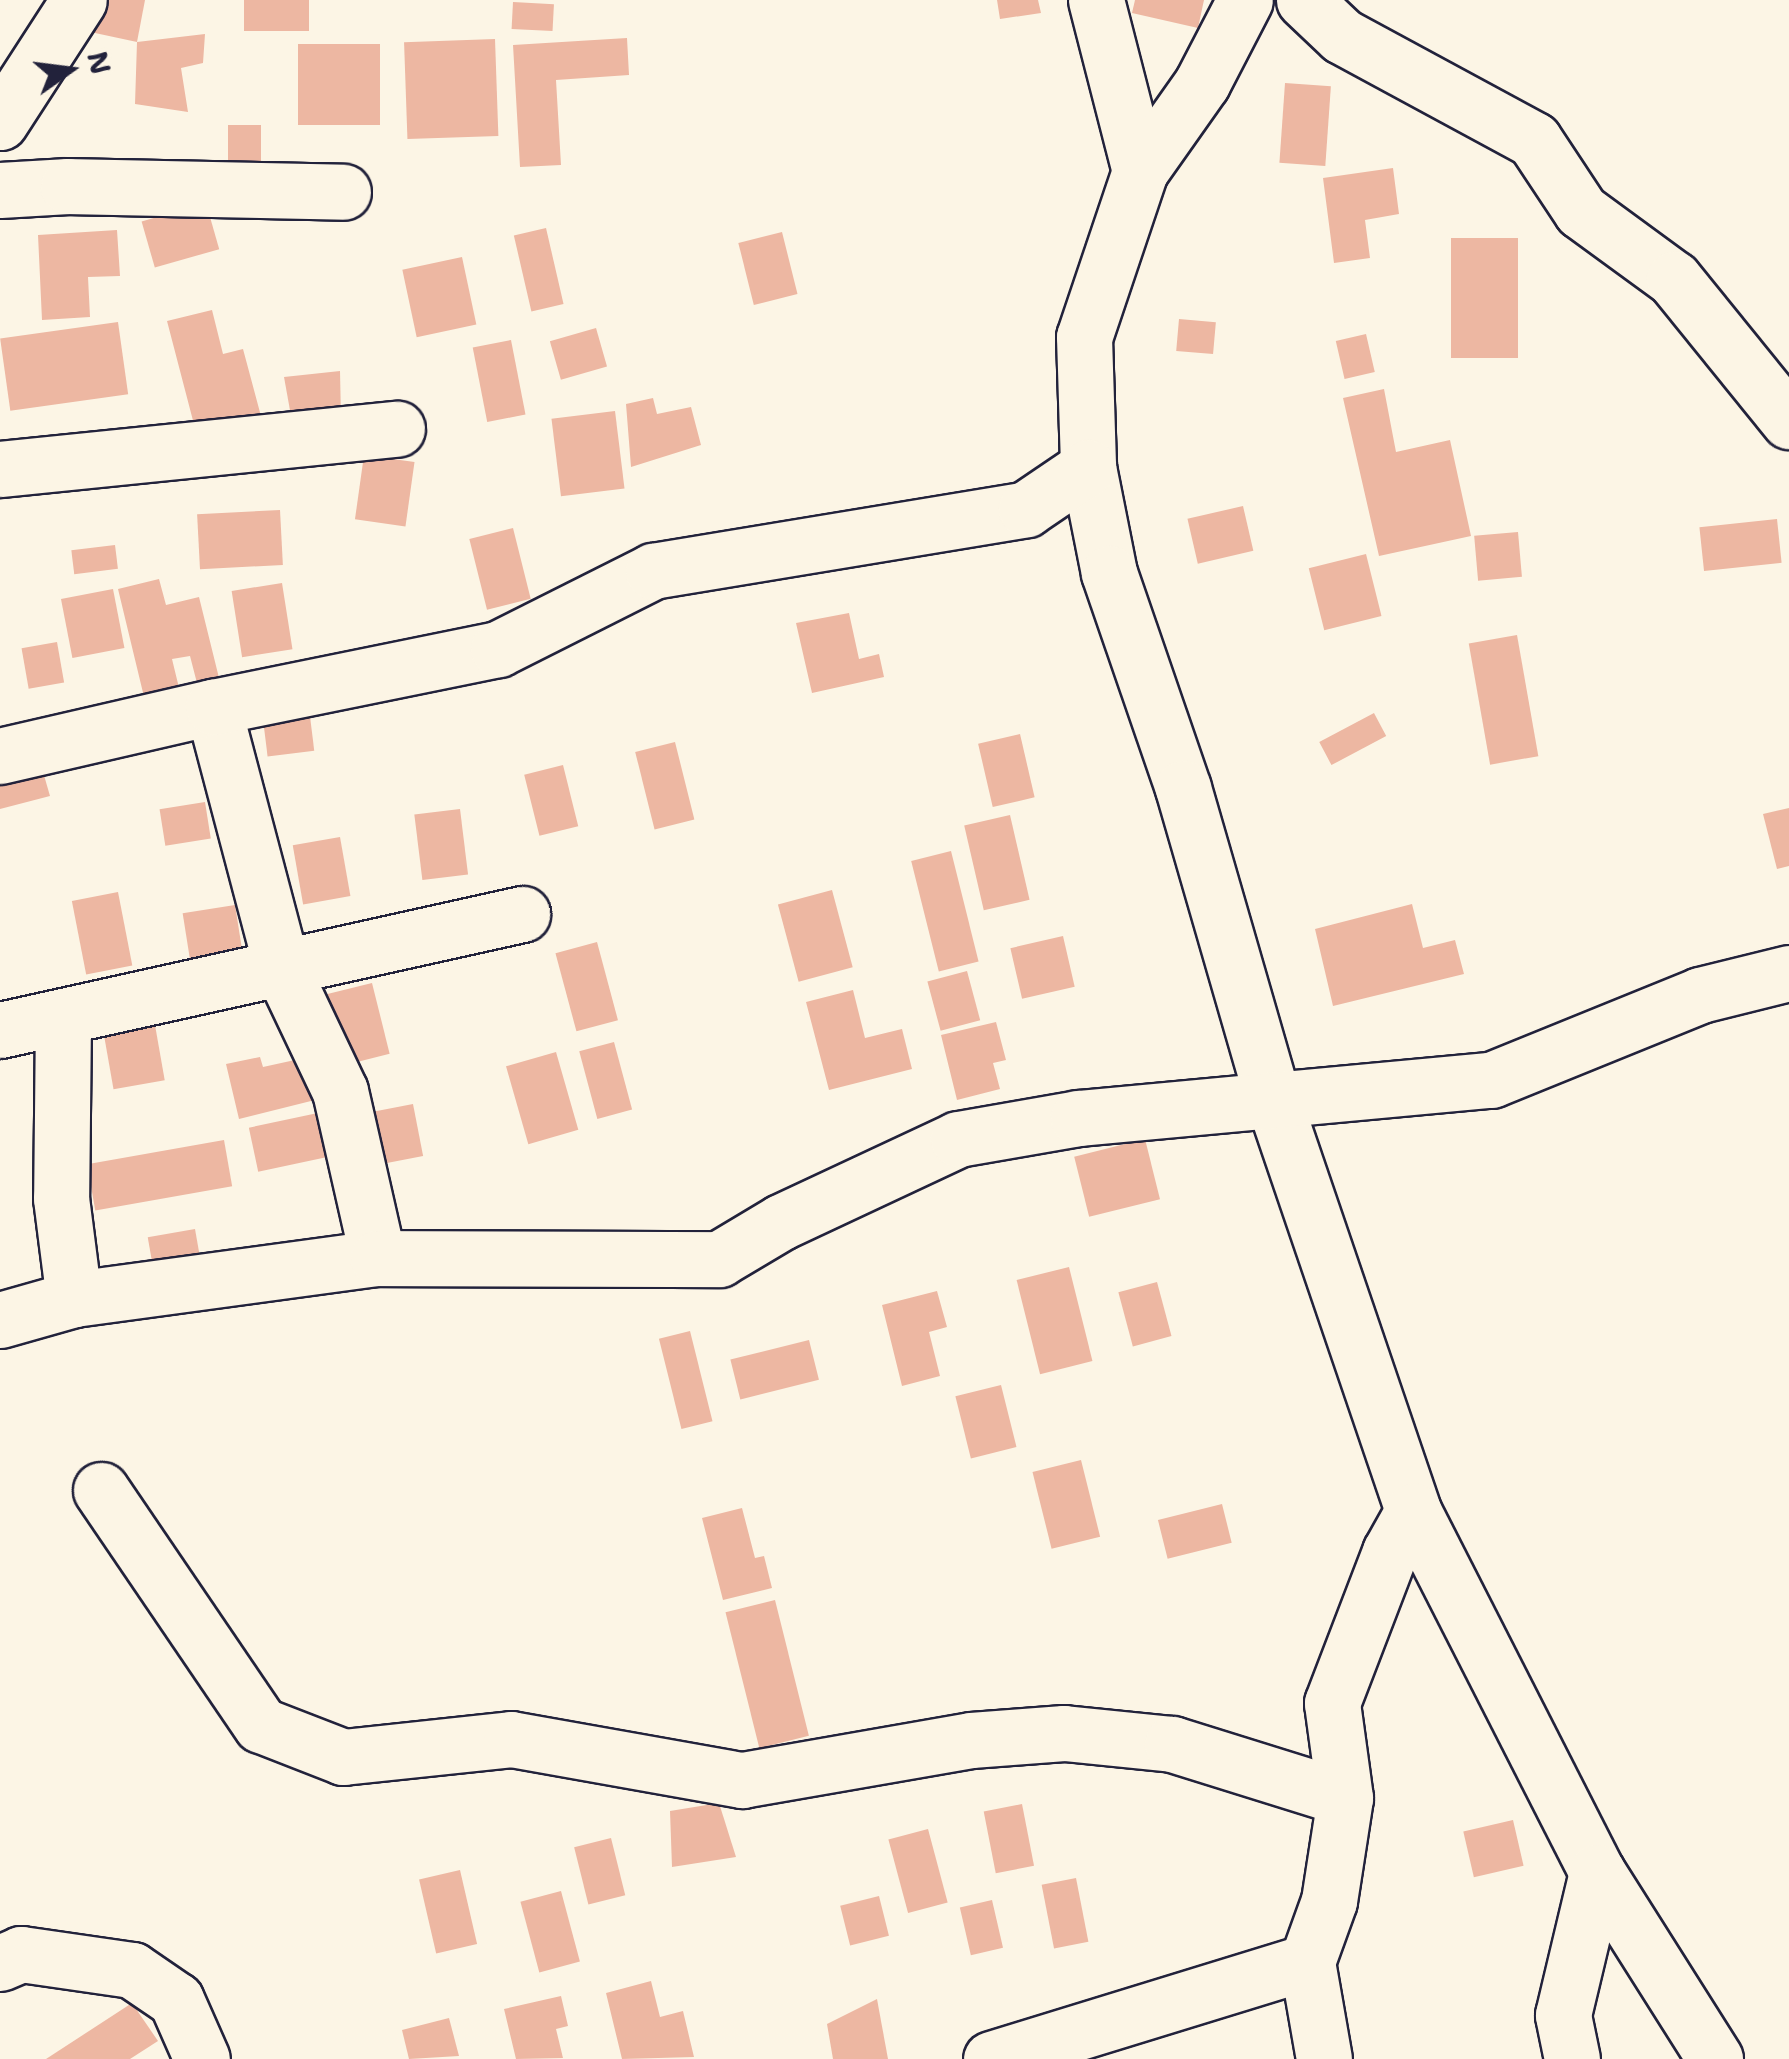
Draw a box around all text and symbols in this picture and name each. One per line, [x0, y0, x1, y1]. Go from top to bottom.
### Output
north arrow [20, 20, 120, 120]
text: N [78, 47, 120, 78]

